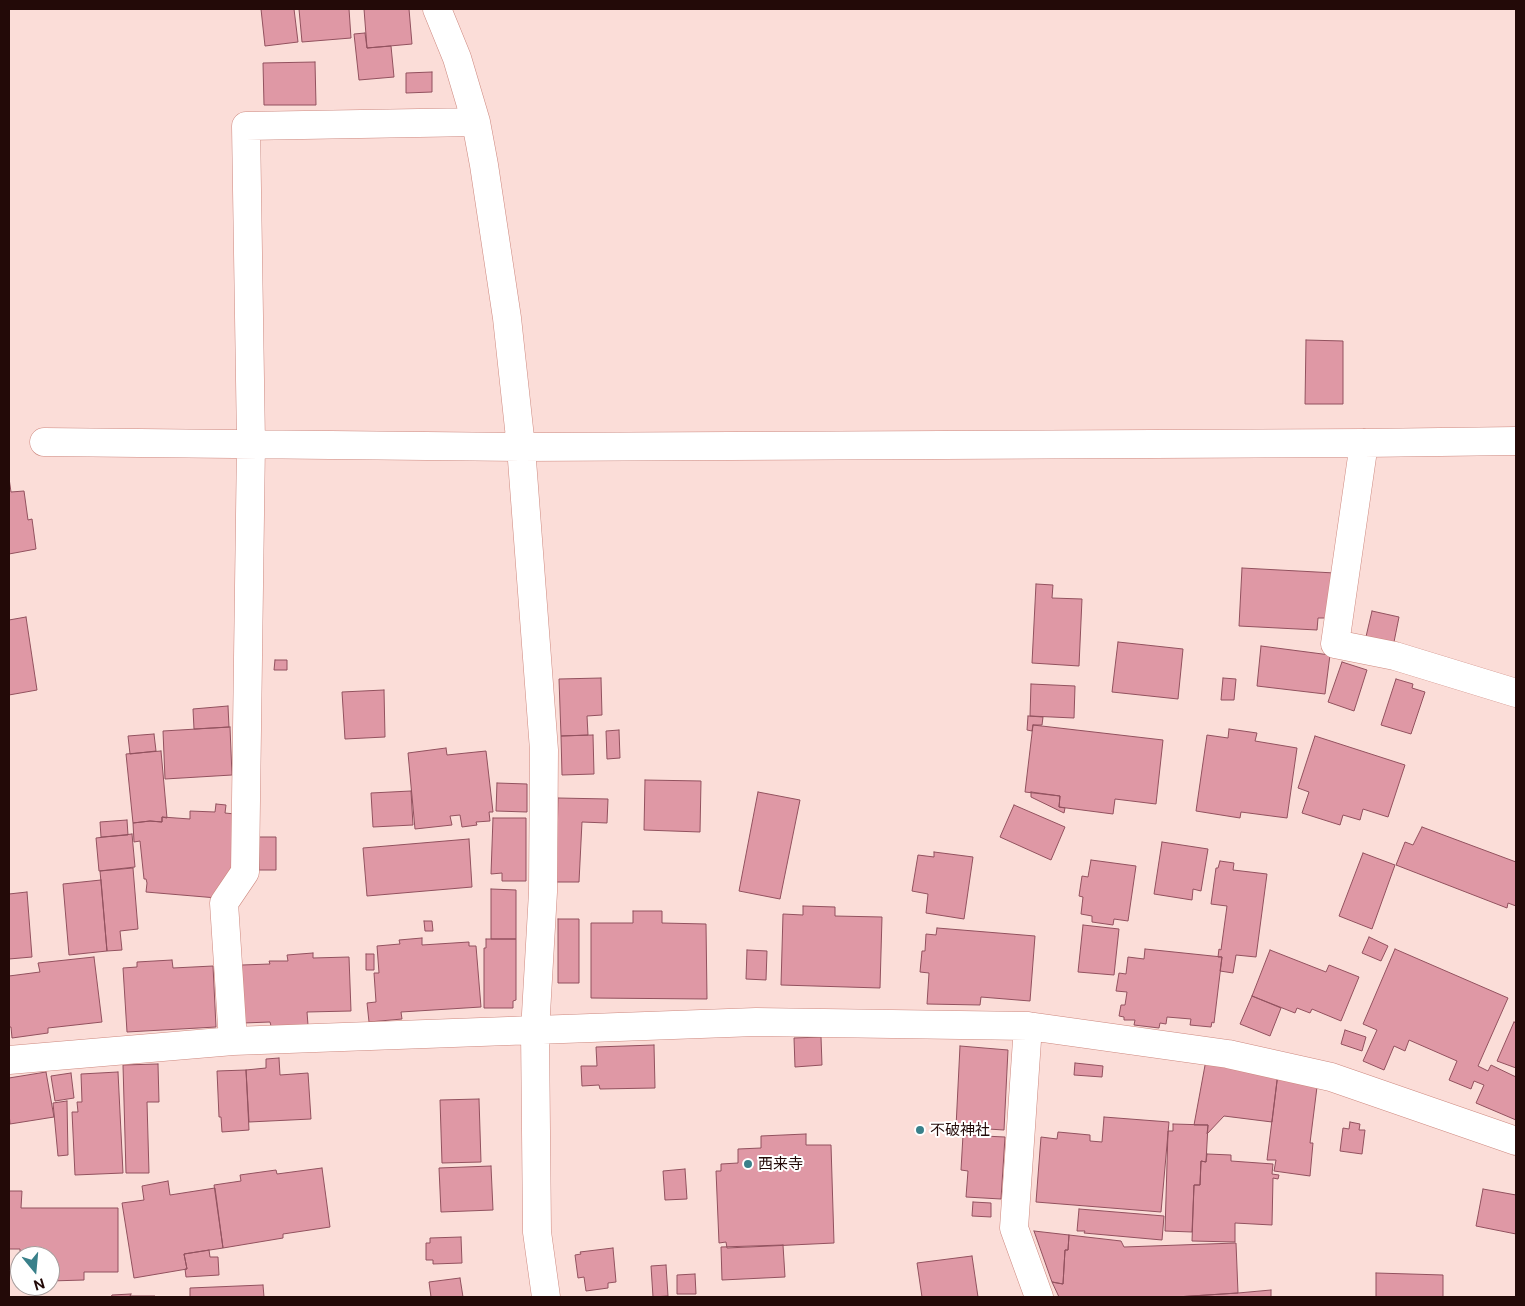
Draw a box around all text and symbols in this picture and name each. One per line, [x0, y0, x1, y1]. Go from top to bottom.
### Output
place label: 不破神社 [930, 1121, 990, 1139]
marker: 不破神社 [914, 1124, 926, 1136]
place label: 西来寺 [758, 1155, 803, 1173]
marker: 西来寺 [742, 1158, 754, 1170]
north arrow [10, 1246, 60, 1296]
text: N [32, 1275, 47, 1294]

